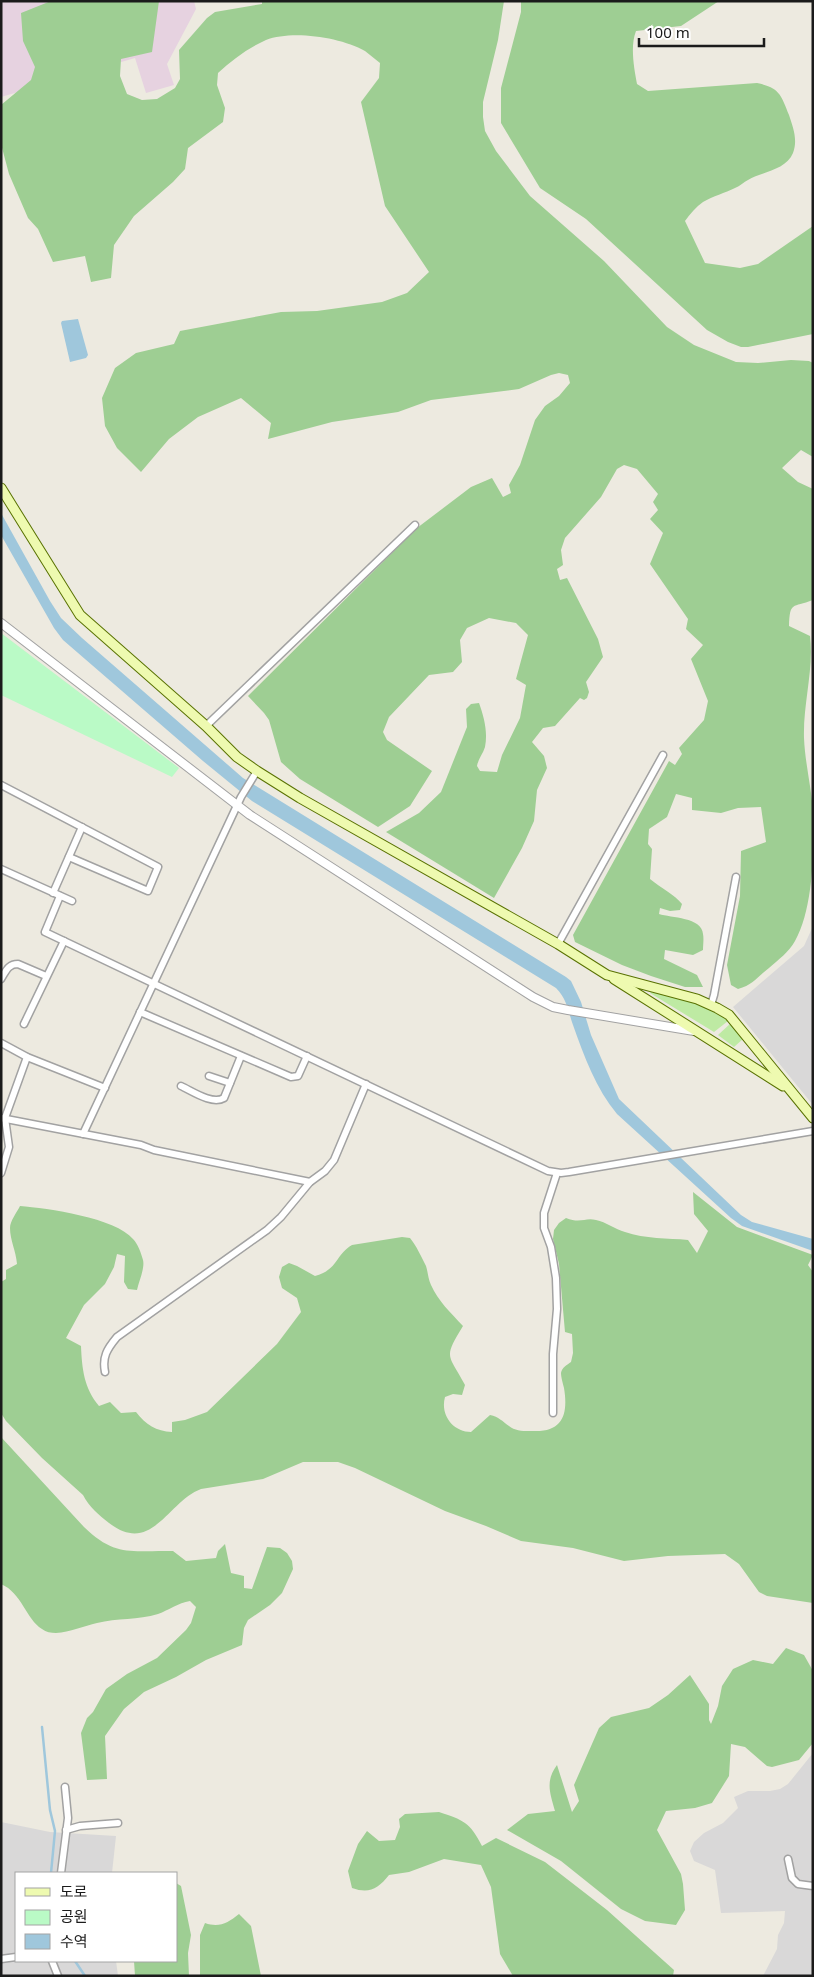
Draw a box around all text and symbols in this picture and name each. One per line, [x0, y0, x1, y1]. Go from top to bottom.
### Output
scale bar [639, 15, 764, 47]
text: 100 m [646, 22, 690, 42]
legend [15, 1872, 178, 1962]
text: 도로 [60, 1881, 88, 1901]
text: 공원 [60, 1906, 88, 1926]
text: 수역 [60, 1931, 88, 1951]

